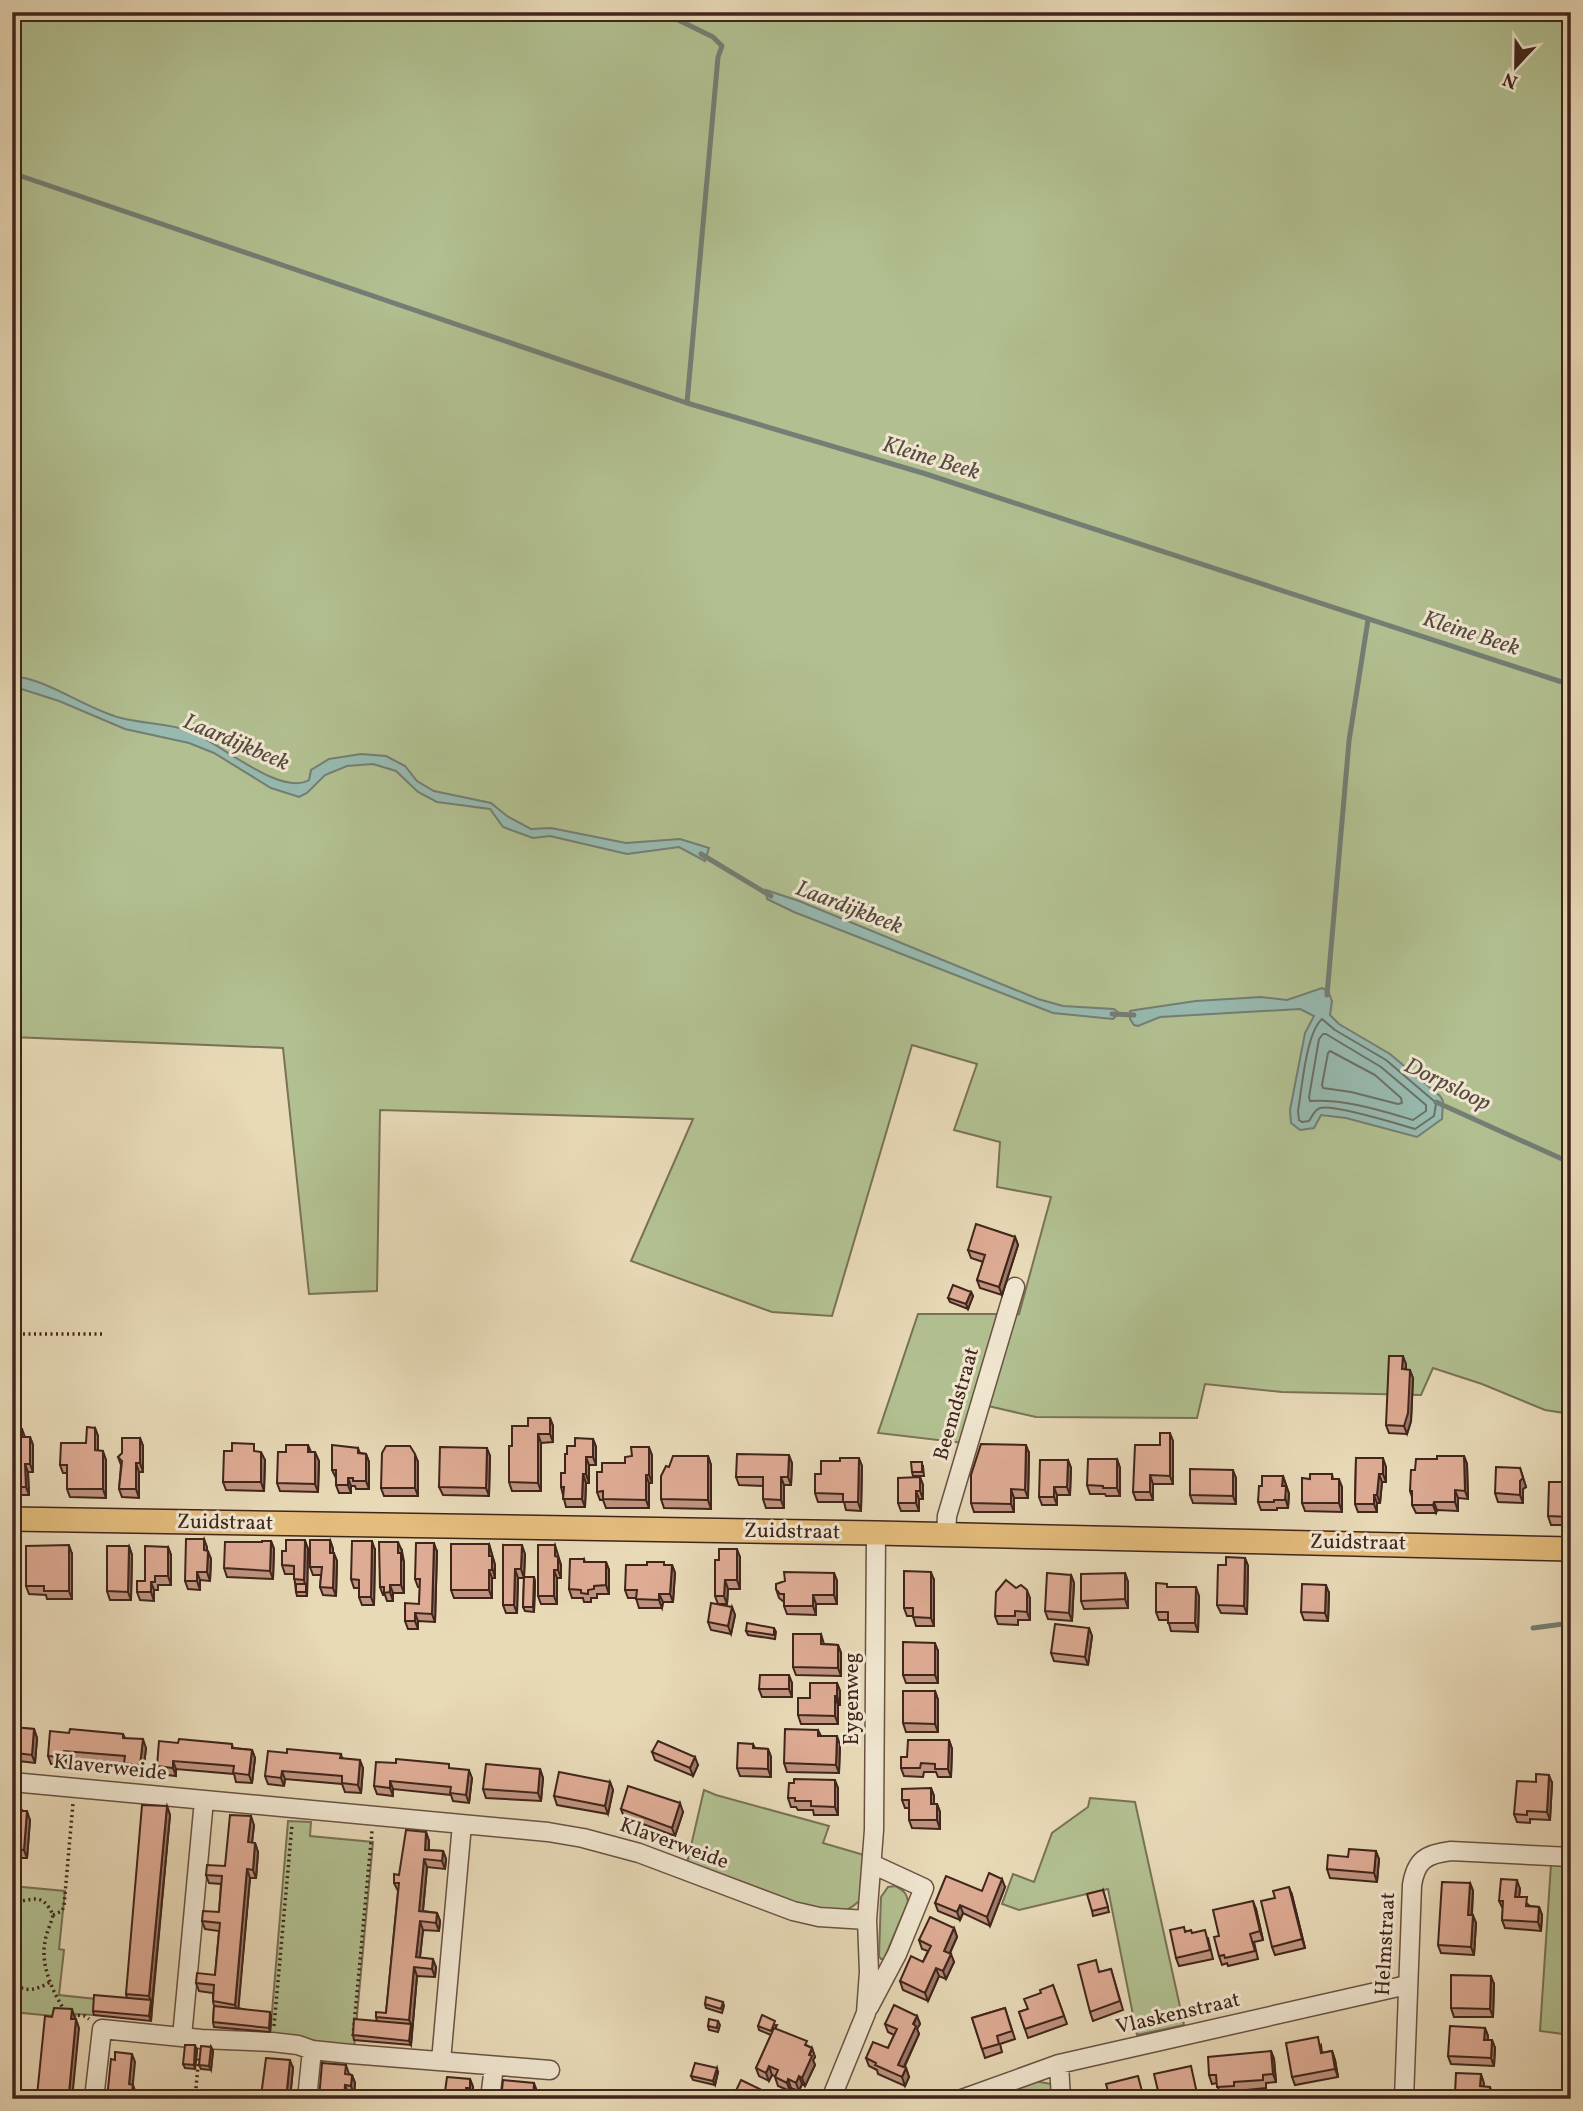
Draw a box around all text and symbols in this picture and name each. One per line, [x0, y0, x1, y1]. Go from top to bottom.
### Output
north arrow [1482, 32, 1552, 102]
text: N [1499, 65, 1522, 95]
water label: Kleine Beek [878, 429, 984, 489]
water label: Kleine Beek [1418, 603, 1524, 665]
water label: Laardijkbeek [178, 706, 294, 780]
water label: Laardijkbeek [791, 873, 908, 943]
water label: Dorpsloop [1398, 1050, 1496, 1120]
street label: Beemdstraat [927, 1344, 987, 1464]
street label: Zuidstraat [177, 1508, 273, 1538]
street label: Zuidstraat [744, 1517, 840, 1547]
street label: Zuidstraat [1310, 1528, 1406, 1558]
street label: Eygenweg [838, 1652, 867, 1746]
street label: Klaverweide [52, 1748, 168, 1788]
street label: Klaverweide [615, 1811, 733, 1877]
street label: Helmstraat [1369, 1891, 1403, 1997]
street label: Vlaskenstraat [1113, 1986, 1243, 2042]

